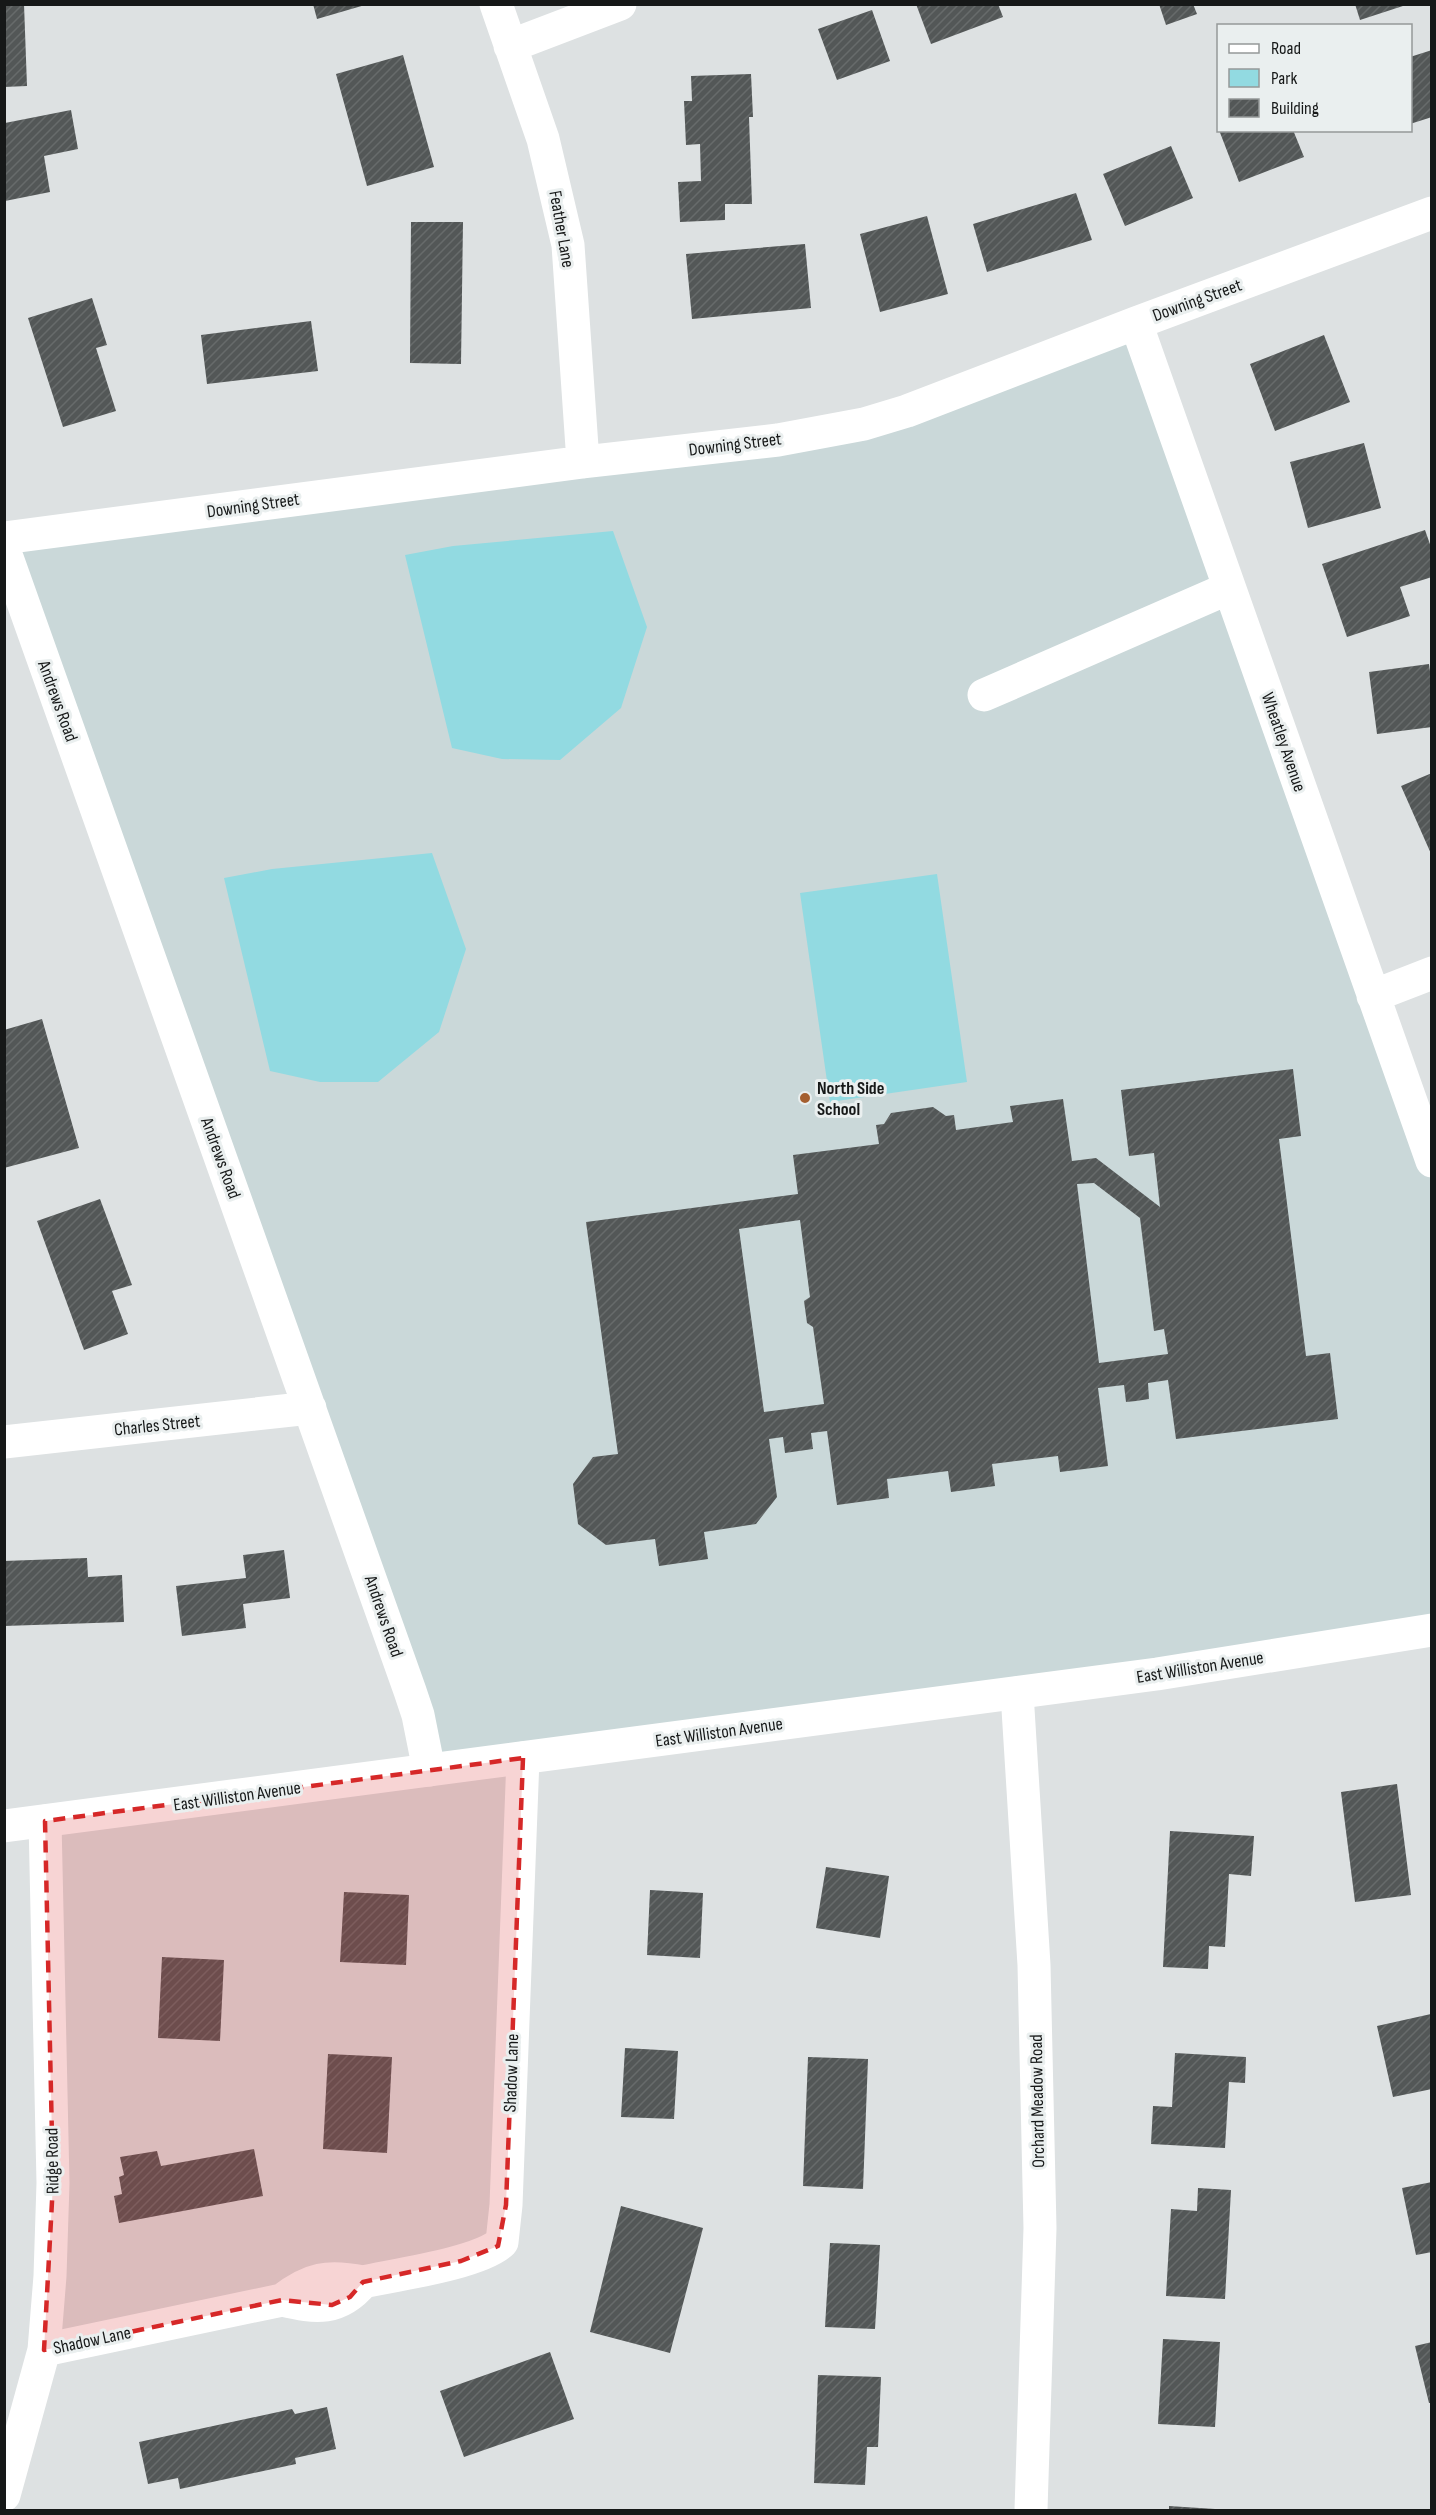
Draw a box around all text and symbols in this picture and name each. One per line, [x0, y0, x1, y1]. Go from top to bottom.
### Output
legend [1217, 24, 1412, 132]
text: Road [1271, 38, 1301, 59]
text: Park [1271, 68, 1297, 89]
text: Building [1271, 98, 1319, 119]
street label: Feather Lane [544, 189, 579, 269]
street label: Downing Street [1150, 275, 1245, 326]
street label: Downing Street [688, 428, 783, 461]
street label: Downing Street [205, 489, 301, 522]
street label: Andrews Road [33, 657, 82, 745]
street label: Wheatley Avenue [1257, 690, 1310, 794]
place label: North Side School [817, 1078, 884, 1120]
marker: North Side School [798, 1091, 812, 1105]
street label: Andrews Road [196, 1114, 245, 1202]
street label: Charles Street [113, 1410, 202, 1440]
street label: Andrews Road [359, 1572, 407, 1660]
street label: East Williston Avenue [1135, 1647, 1265, 1688]
street label: East Williston Avenue [654, 1713, 784, 1752]
street label: East Williston Avenue [172, 1777, 302, 1816]
street label: Shadow Lane [500, 2033, 523, 2113]
street label: Orchard Meadow Road [1026, 2034, 1049, 2168]
street label: Ridge Road [41, 2128, 64, 2194]
street label: Shadow Lane [51, 2322, 133, 2359]

